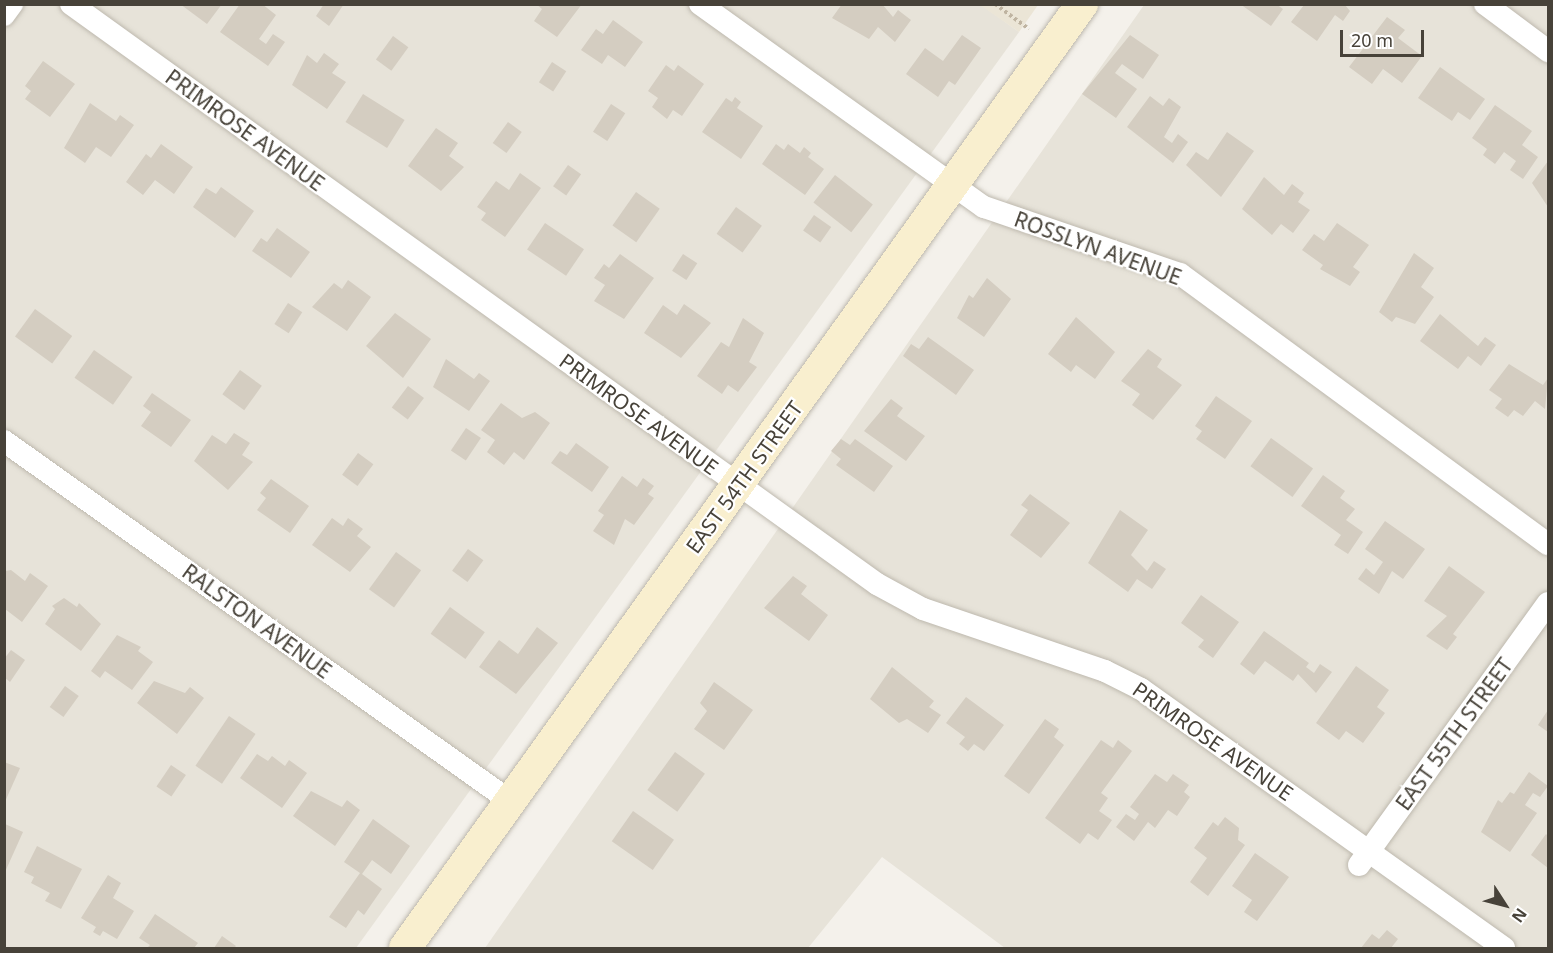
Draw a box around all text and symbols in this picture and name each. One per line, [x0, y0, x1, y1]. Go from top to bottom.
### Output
scale bar [1343, 18, 1427, 56]
text: 20 m [1351, 28, 1393, 52]
street label: PRIMROSE AVENUE [161, 64, 329, 196]
street label: ROSSLYN AVENUE [1011, 206, 1185, 290]
street label: PRIMROSE AVENUE [555, 348, 723, 480]
street label: EAST 54TH STREET [680, 396, 808, 558]
street label: RALSTON AVENUE [178, 559, 336, 683]
street label: EAST 55TH STREET [1390, 653, 1518, 815]
street label: PRIMROSE AVENUE [1128, 676, 1298, 806]
north arrow [1475, 875, 1535, 935]
text: N [1507, 904, 1532, 927]

